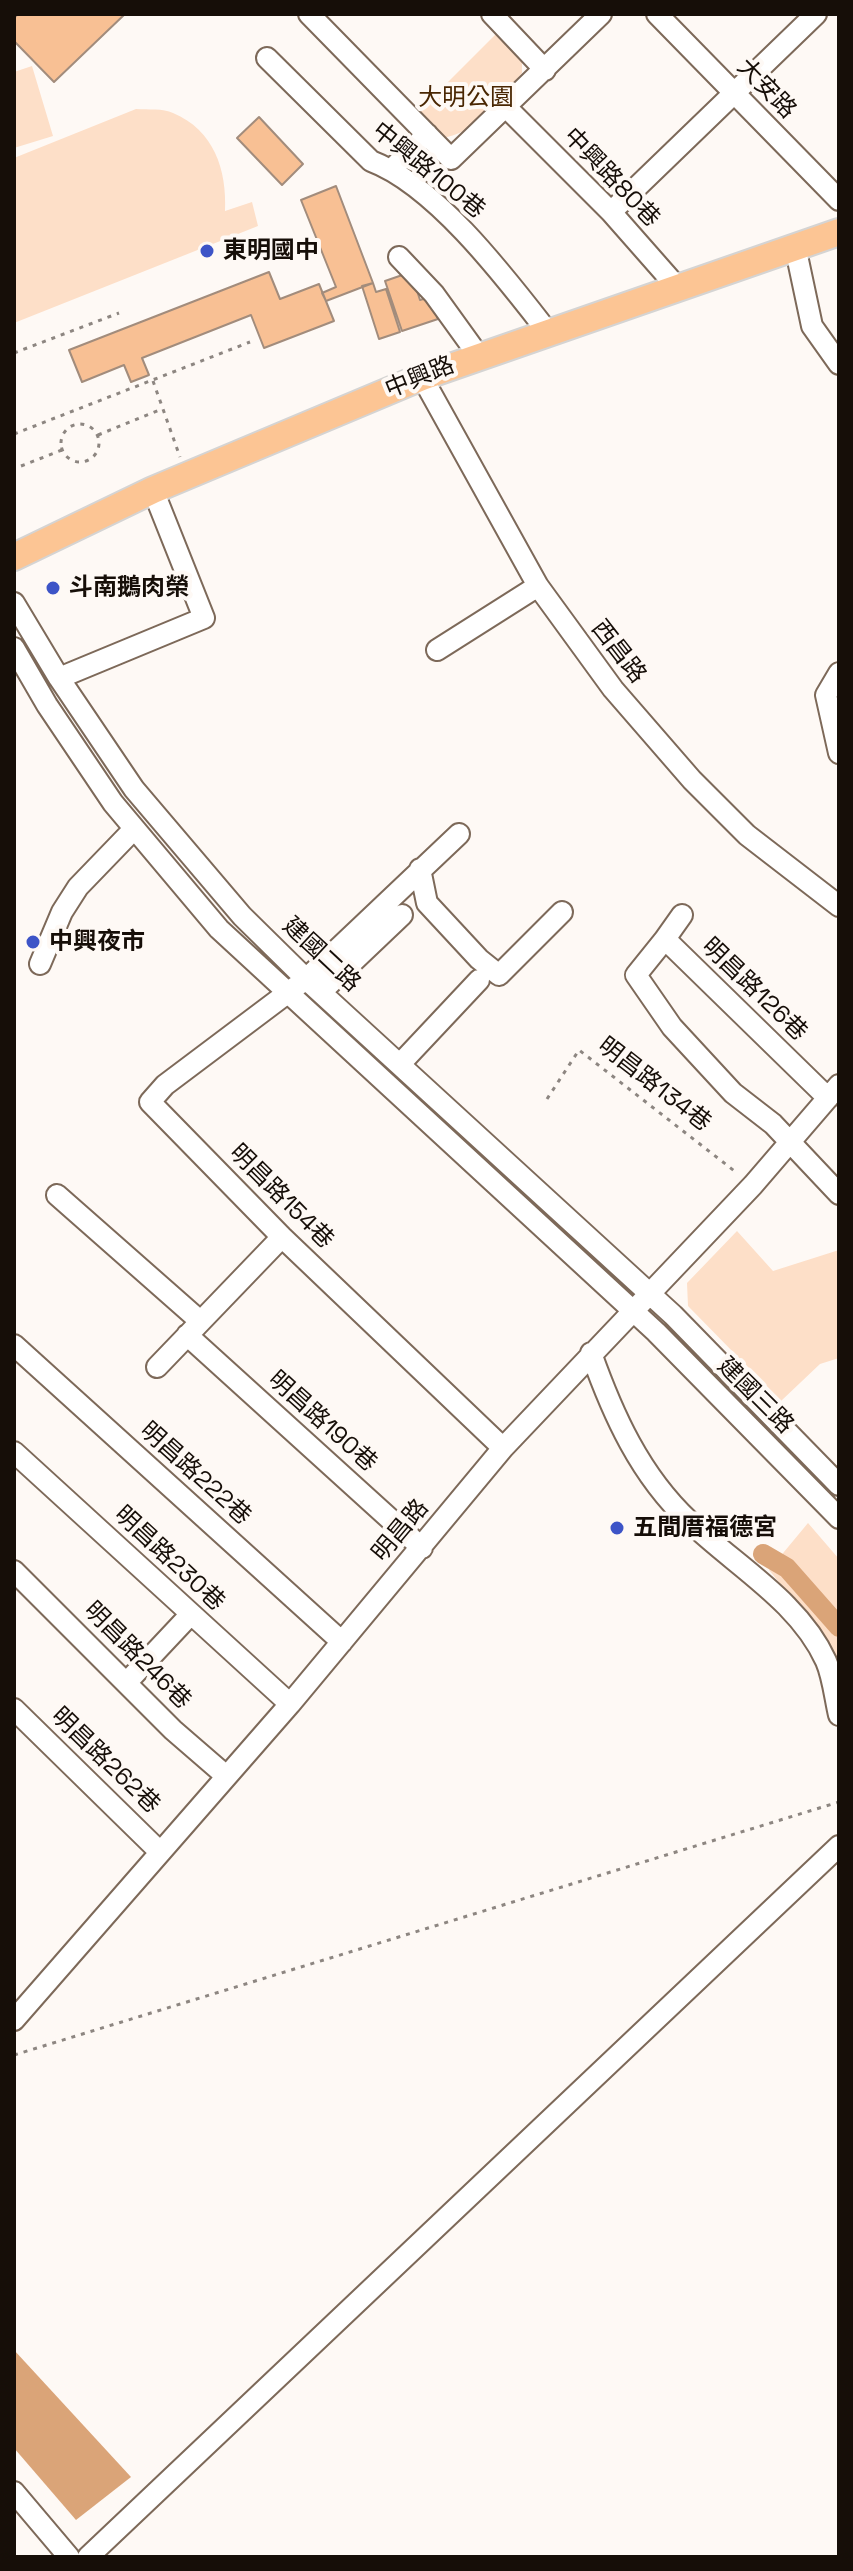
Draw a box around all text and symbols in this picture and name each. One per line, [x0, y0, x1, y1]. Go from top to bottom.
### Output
street label: 大安路 [731, 53, 801, 125]
park label: 大明公園 [418, 84, 514, 112]
street label: 中興路100巷 [366, 117, 490, 225]
street label: 中興路80巷 [557, 123, 665, 233]
place label: 東明國中 [223, 237, 319, 265]
marker: 東明國中 [198, 242, 216, 260]
street label: 中興路 [381, 351, 459, 405]
place label: 斗南鵝肉榮 [69, 574, 189, 602]
marker: 斗南鵝肉榮 [44, 579, 62, 597]
street label: 西昌路 [584, 615, 652, 689]
street label: 建國二路 [276, 912, 366, 998]
place label: 中興夜市 [49, 928, 145, 956]
marker: 中興夜市 [24, 933, 42, 951]
street label: 明昌路126巷 [695, 933, 813, 1047]
street label: 明昌路134巷 [592, 1032, 716, 1138]
street label: 明昌路154巷 [223, 1139, 339, 1255]
street label: 建國三路 [711, 1352, 799, 1440]
street label: 明昌路190巷 [262, 1366, 382, 1478]
street label: 明昌路222巷 [134, 1417, 256, 1531]
street label: 明昌路 [367, 1494, 435, 1568]
street label: 明昌路230巷 [108, 1501, 230, 1617]
place label: 五間厝福德宮 [633, 1514, 777, 1542]
marker: 五間厝福德宮 [608, 1519, 626, 1537]
street label: 明昌路246巷 [78, 1597, 196, 1715]
street label: 明昌路262巷 [45, 1702, 165, 1820]

